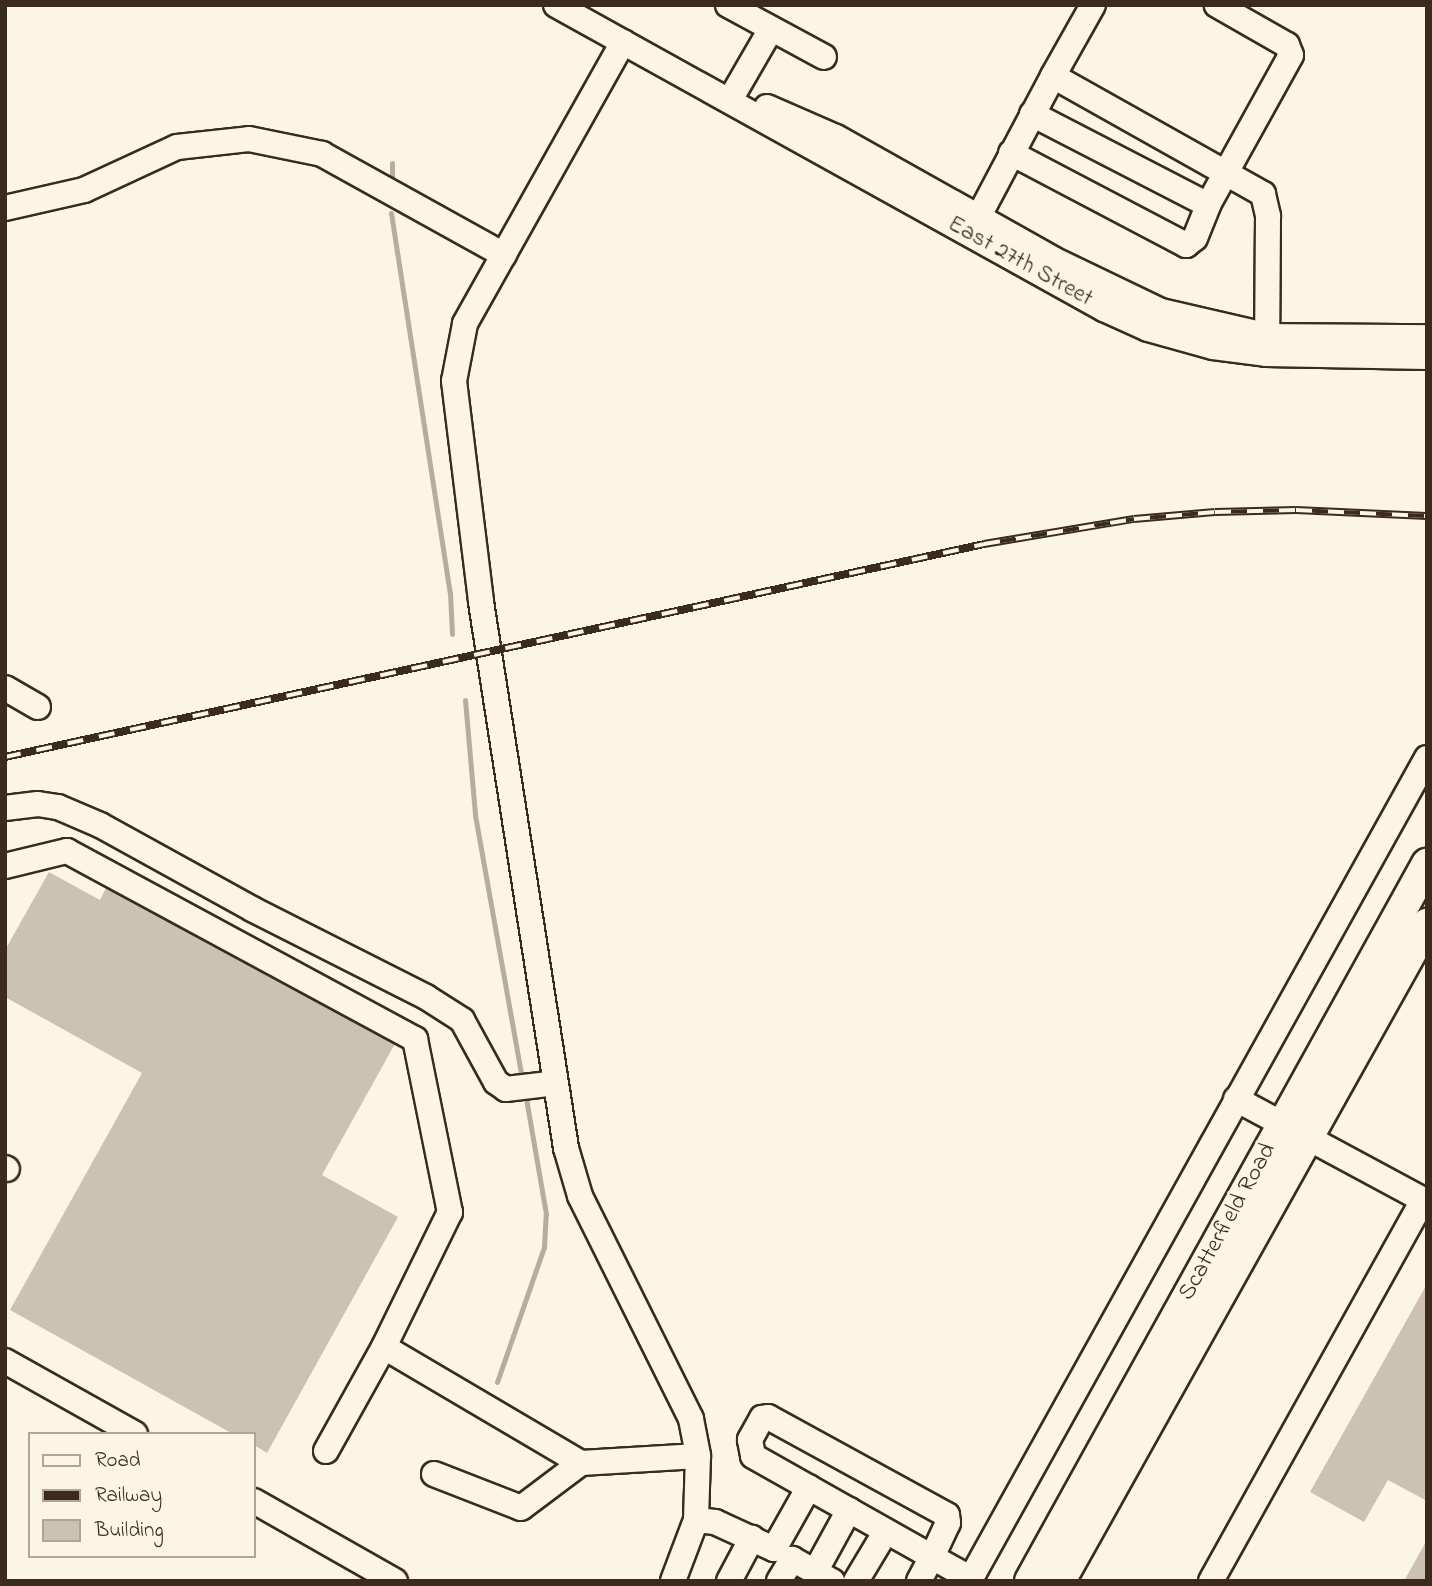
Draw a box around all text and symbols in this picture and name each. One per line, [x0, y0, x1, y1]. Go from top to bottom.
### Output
street label: East 27th Street [942, 210, 1098, 314]
street label: Scatterfield Road [1173, 1138, 1283, 1306]
legend [28, 1432, 256, 1558]
text: Road [95, 1446, 141, 1476]
text: Railway [95, 1481, 162, 1511]
text: Building [95, 1516, 164, 1546]

